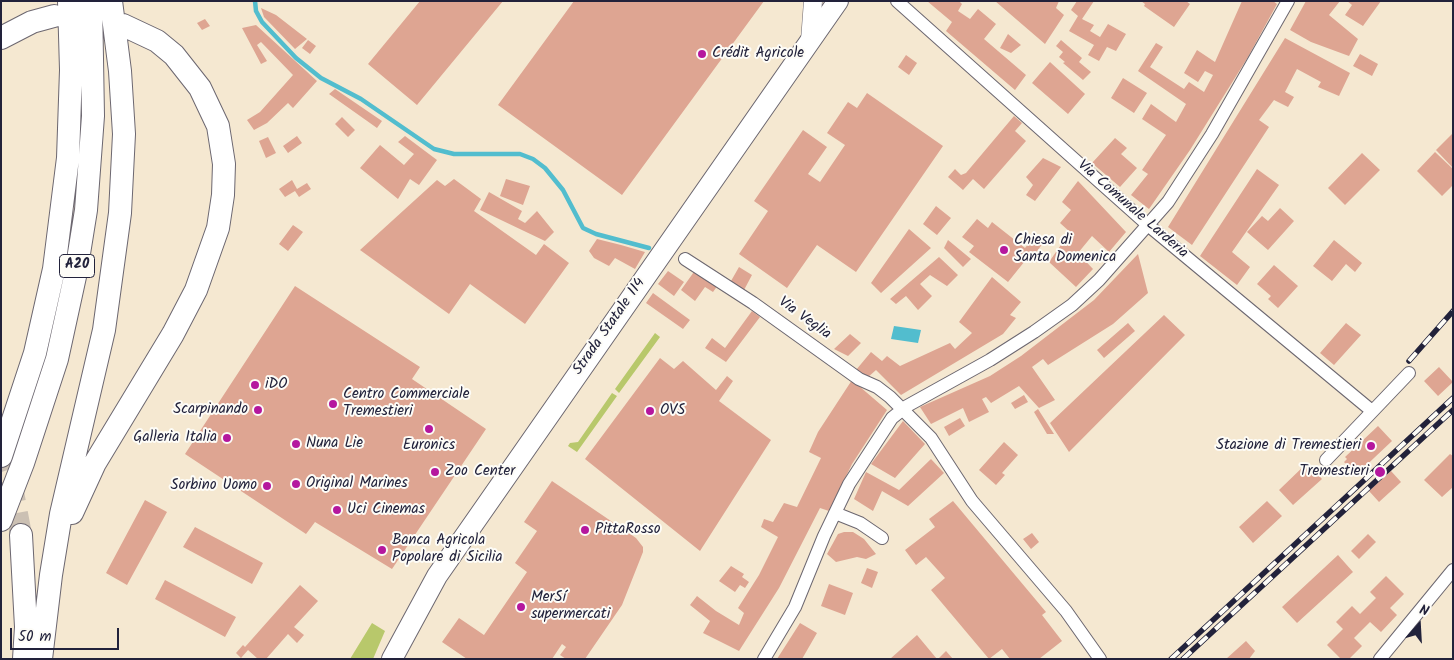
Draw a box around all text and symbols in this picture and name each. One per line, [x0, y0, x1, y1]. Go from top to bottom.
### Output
place label: Crédit Agricole [712, 45, 804, 63]
marker: Crédit Agricole [696, 48, 708, 60]
street label: Via Comunale Larderia [1073, 157, 1191, 263]
place label: Chiesa di Santa Domenica [1014, 232, 1116, 267]
marker: Chiesa di Santa Domenica [998, 244, 1010, 256]
road number: A20 [60, 255, 94, 278]
street label: Strada Statale 114 [570, 275, 650, 379]
street label: Via Veglia [774, 294, 834, 344]
place label: iDO [265, 376, 287, 394]
marker: iDO [249, 379, 261, 391]
place label: Centro Commerciale Tremestieri [343, 386, 469, 421]
marker: Centro Commerciale Tremestieri [327, 398, 339, 410]
place label: Scarpinando [173, 401, 248, 419]
place label: OVS [660, 402, 685, 420]
marker: Scarpinando [252, 404, 264, 416]
marker: OVS [644, 405, 656, 417]
marker: Euronics [423, 423, 435, 435]
place label: Galleria Italia [133, 429, 217, 447]
marker: Galleria Italia [221, 432, 233, 444]
place label: Nuna Lie [306, 435, 363, 453]
place label: Euronics [403, 437, 455, 455]
place label: Stazione di Tremestieri [1216, 437, 1361, 455]
marker: Nuna Lie [290, 438, 302, 450]
marker: Stazione di Tremestieri [1365, 440, 1377, 452]
place label: Zoo Center [445, 463, 515, 481]
place label: Tremestieri [1300, 463, 1369, 481]
marker: Tremestieri [1373, 465, 1387, 479]
marker: Zoo Center [429, 466, 441, 478]
place label: Original Marines [306, 475, 408, 493]
place label: Sorbino Uomo [171, 477, 257, 495]
marker: Original Marines [290, 478, 302, 490]
marker: Sorbino Uomo [261, 480, 273, 492]
place label: Uci Cinemas [347, 501, 425, 519]
marker: Uci Cinemas [331, 504, 343, 516]
place label: PittaRosso [595, 521, 660, 539]
marker: PittaRosso [579, 524, 591, 536]
place label: Banca Agricola Popolare di Sicilia [392, 532, 502, 567]
marker: Banca Agricola Popolare di Sicilia [376, 544, 388, 556]
place label: MerSí supermercati [531, 589, 610, 624]
text: N [1416, 599, 1432, 623]
north arrow [1394, 600, 1444, 650]
marker: MerSí supermercati [515, 601, 527, 613]
scale bar [12, 618, 121, 650]
text: 50 m [18, 625, 52, 649]

